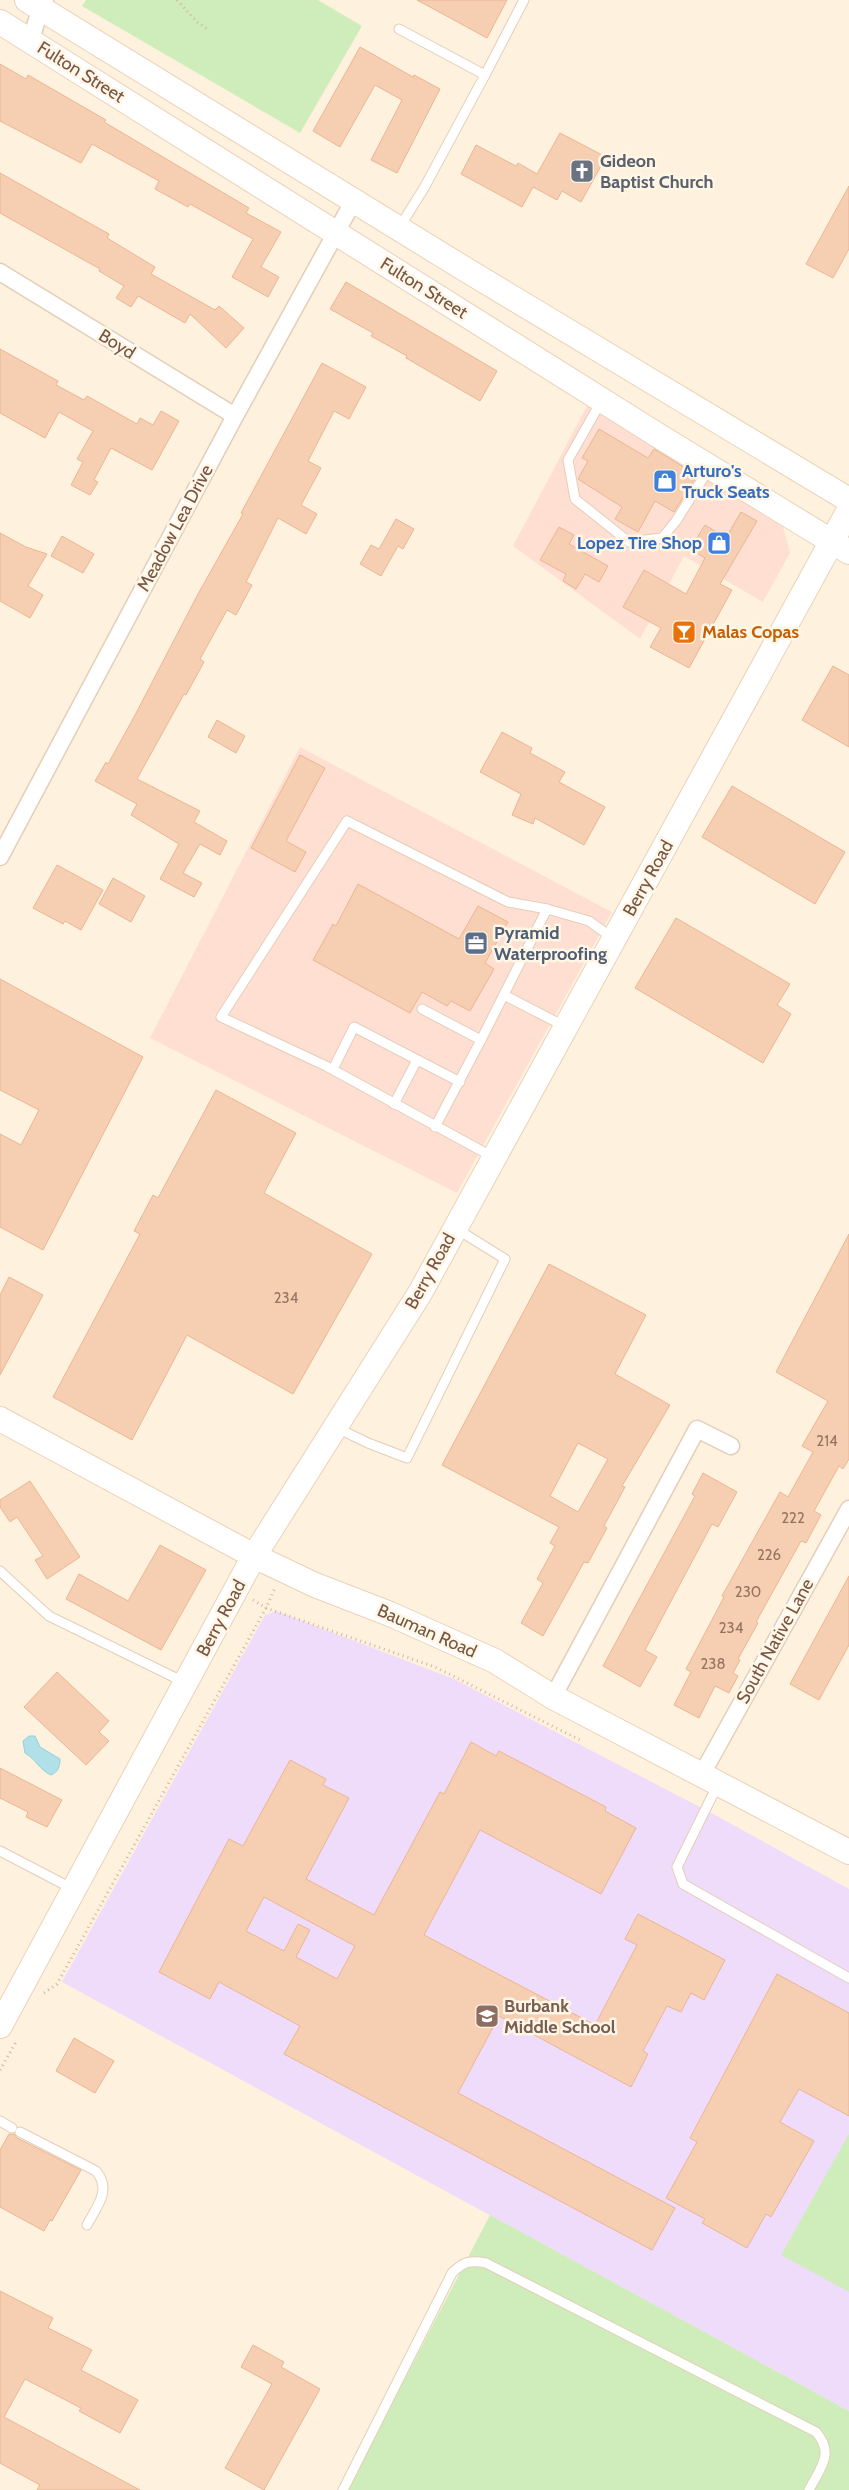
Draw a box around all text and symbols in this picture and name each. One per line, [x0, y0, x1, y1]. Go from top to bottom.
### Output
street label: Fulton Street [33, 37, 129, 107]
place label: Gideon Baptist Church [600, 150, 713, 193]
church icon: Gideon Baptist Church [569, 158, 595, 184]
street label: Fulton Street [376, 253, 472, 323]
street label: Boyd [94, 324, 140, 364]
place label: Arturo's Truck Seats [682, 460, 770, 503]
street label: Meadow Lea Drive [132, 461, 218, 595]
shop icon: Arturo's Truck Seats [652, 468, 678, 494]
shop icon: Lopez Tire Shop [706, 530, 732, 556]
place label: Lopez Tire Shop [577, 532, 702, 554]
bar icon: Malas Copas [671, 619, 697, 645]
place label: Malas Copas [702, 621, 800, 643]
street label: Berry Road [618, 836, 678, 920]
place label: Pyramid Waterproofing [494, 922, 607, 965]
office icon: Pyramid Waterproofing [463, 930, 489, 956]
street label: Berry Road [400, 1229, 460, 1313]
house number: 234 [274, 1289, 299, 1307]
house number: 214 [816, 1432, 838, 1450]
house number: 222 [781, 1509, 805, 1527]
house number: 226 [757, 1546, 781, 1564]
street label: South Native Lane [732, 1575, 818, 1707]
street label: Berry Road [192, 1576, 250, 1660]
house number: 230 [735, 1583, 761, 1601]
street label: Bauman Road [374, 1599, 480, 1663]
house number: 234 [719, 1619, 744, 1637]
house number: 238 [700, 1655, 726, 1673]
place label: Burbank Middle School [504, 1995, 616, 2038]
school or university icon: Burbank Middle School [474, 2003, 500, 2029]

